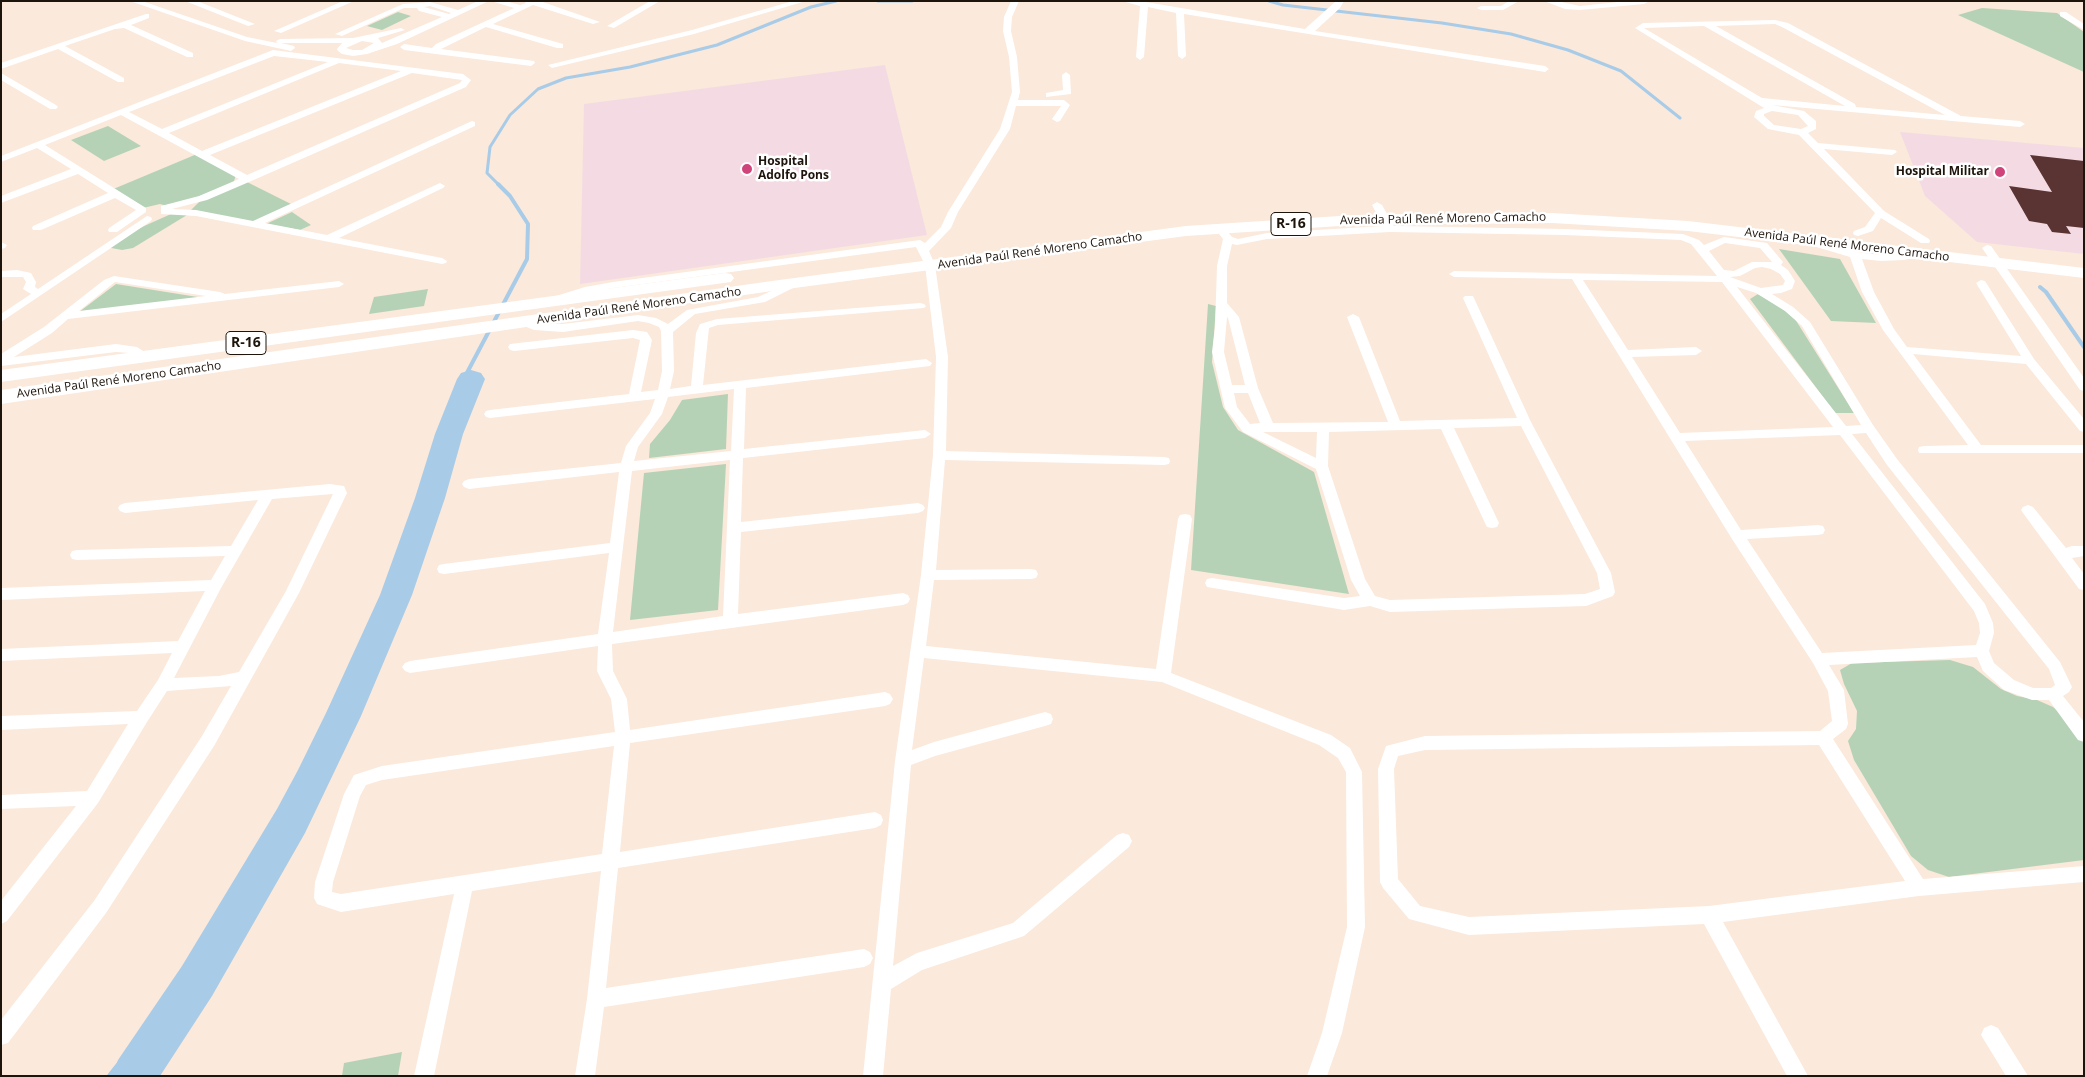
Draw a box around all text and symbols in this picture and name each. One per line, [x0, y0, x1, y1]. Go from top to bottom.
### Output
place label: Hospital Adolfo Pons [758, 155, 829, 183]
marker: Hospital Adolfo Pons [740, 162, 754, 176]
place label: Hospital Militar [1896, 165, 1989, 179]
marker: Hospital Militar [1993, 165, 2007, 179]
street label: Avenida Paúl René Moreno Camacho [1340, 210, 1546, 228]
road number: R-16 [1271, 212, 1311, 235]
street label: Avenida Paúl René Moreno Camacho [1744, 225, 1950, 265]
street label: Avenida Paúl René Moreno Camacho [937, 230, 1143, 272]
street label: Avenida Paúl René Moreno Camacho [536, 285, 742, 327]
road number: R-16 [226, 332, 266, 354]
street label: Avenida Paúl René Moreno Camacho [16, 359, 222, 401]

